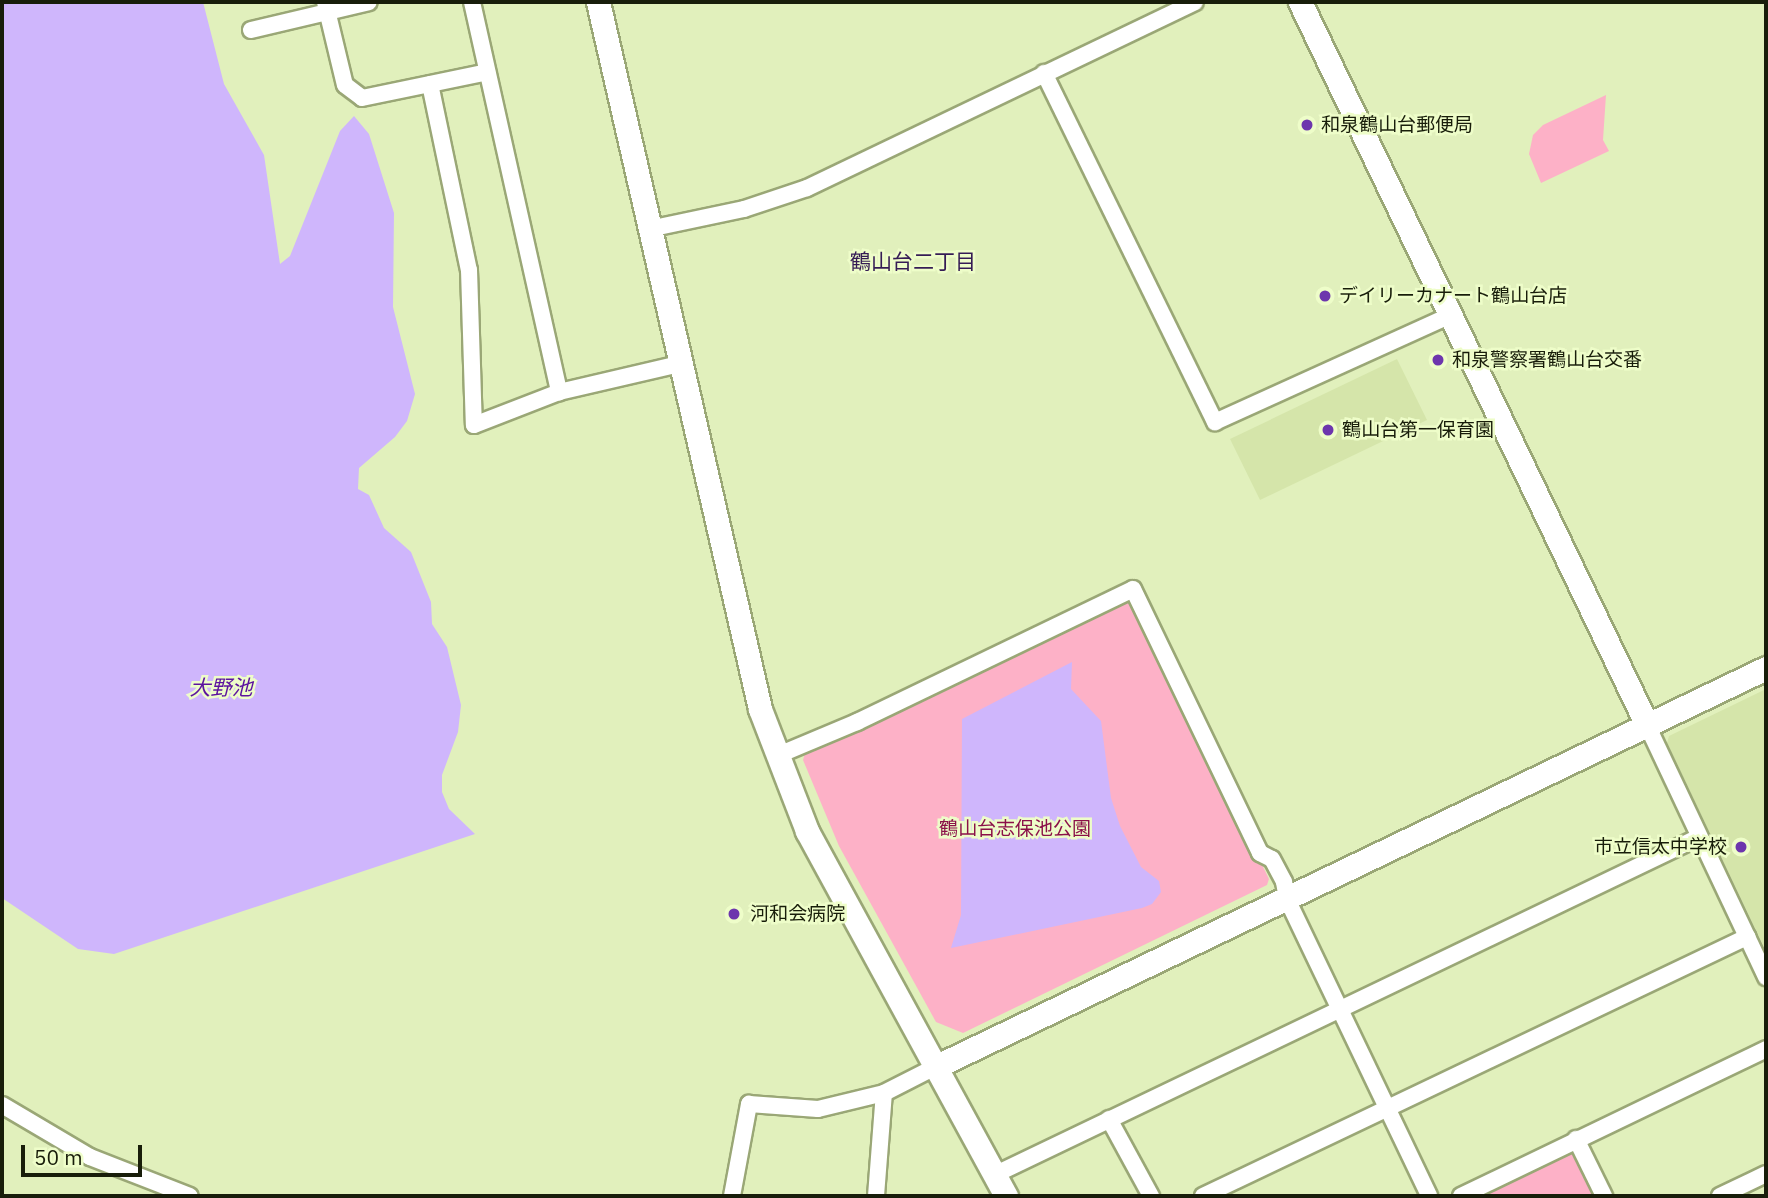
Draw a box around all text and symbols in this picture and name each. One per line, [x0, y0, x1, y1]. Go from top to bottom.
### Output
place label: 和泉鶴山台郵便局 [1321, 114, 1473, 136]
marker: 和泉鶴山台郵便局 [1299, 117, 1315, 133]
district label: 鶴山台二丁目 [850, 248, 976, 274]
place label: デイリーカナート鶴山台店 [1339, 285, 1567, 307]
marker: デイリーカナート鶴山台店 [1317, 288, 1333, 304]
place label: 和泉警察署鶴山台交番 [1452, 349, 1642, 371]
marker: 和泉警察署鶴山台交番 [1430, 352, 1446, 368]
place label: 鶴山台第一保育園 [1342, 419, 1494, 441]
marker: 鶴山台第一保育園 [1320, 422, 1336, 438]
water label: 大野池 [190, 674, 252, 700]
park label: 鶴山台志保池公園 [939, 818, 1091, 840]
place label: 市立信太中学校 [1594, 836, 1727, 858]
marker: 市立信太中学校 [1733, 839, 1749, 855]
place label: 河和会病院 [750, 903, 845, 925]
marker: 河和会病院 [724, 904, 744, 924]
scale bar [24, 1132, 145, 1176]
text: 50 m [34, 1143, 83, 1171]

